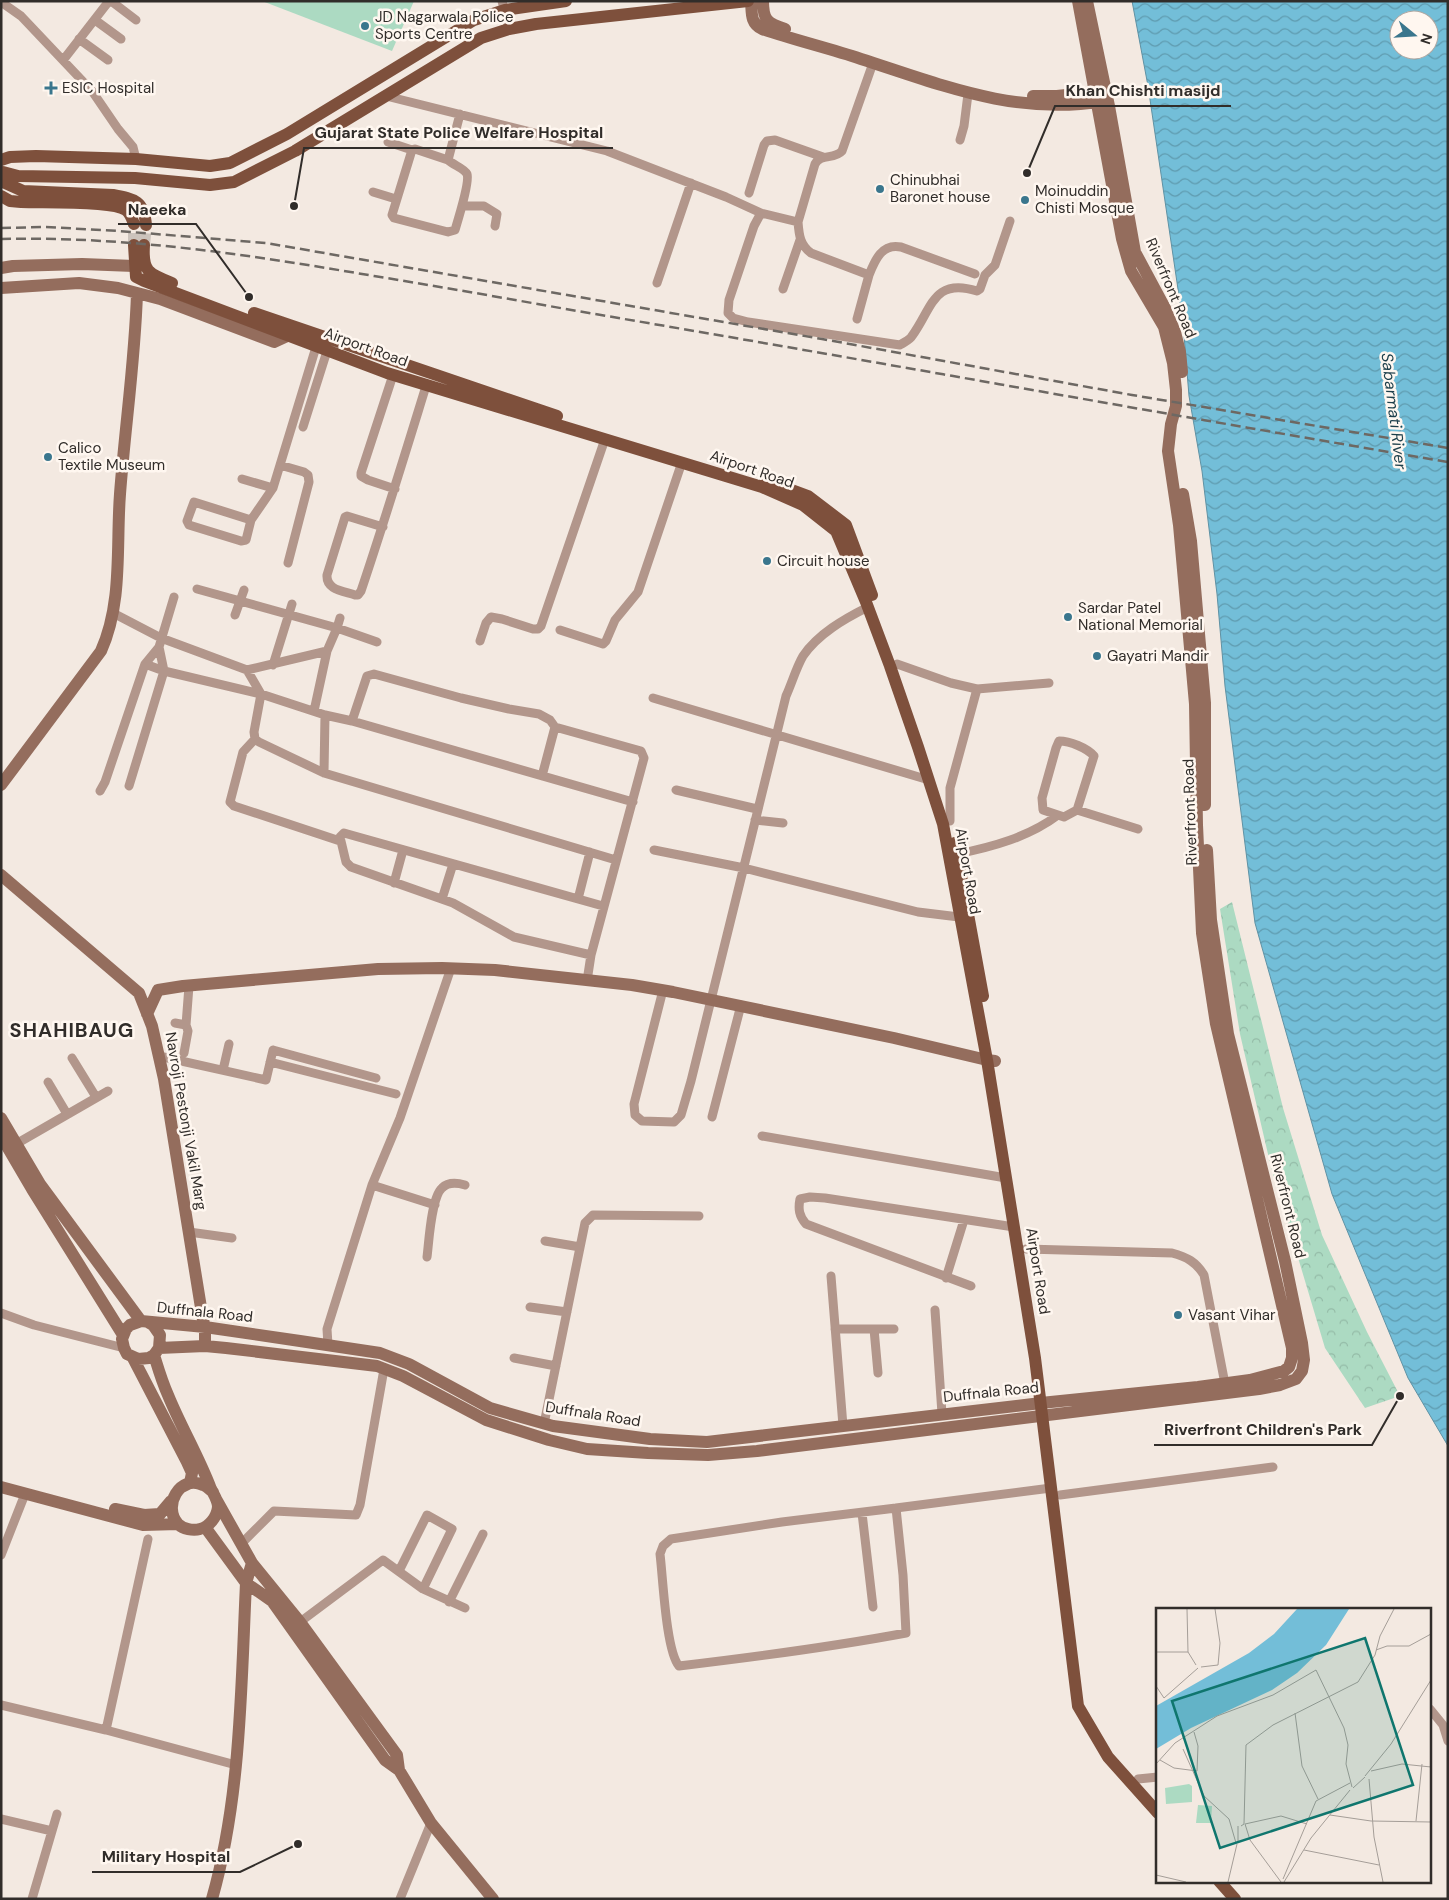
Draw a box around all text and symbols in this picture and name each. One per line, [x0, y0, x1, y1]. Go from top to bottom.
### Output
place label: JD Nagarwala Police Sports Centre [375, 7, 513, 44]
north arrow [1389, 10, 1439, 60]
marker: JD Nagarwala Police Sports Centre [359, 20, 371, 32]
text: N [1416, 31, 1437, 47]
callout: Khan Chishti masijd [1055, 75, 1231, 106]
place label: ESIC Hospital [62, 78, 154, 98]
text: Khan Chishti masijd [1065, 80, 1221, 101]
marker: ESIC Hospital [44, 81, 58, 95]
callout: Gujarat State Police Welfare Hospital [304, 117, 613, 148]
text: Gujarat State Police Welfare Hospital [315, 122, 603, 143]
place label: Chinubhai Baronet house [890, 170, 990, 207]
place label: Moinuddin Chisti Mosque [1035, 181, 1134, 218]
marker: Chinubhai Baronet house [874, 183, 886, 195]
callout: Naeeka [118, 193, 196, 224]
marker: Moinuddin Chisti Mosque [1019, 194, 1031, 206]
text: Naeeka [128, 199, 186, 220]
street label: Riverfront Road [1141, 235, 1201, 341]
street label: Airport Road [321, 323, 411, 371]
water label: Sabarmati River [1376, 352, 1412, 471]
place label: Calico Textile Museum [58, 438, 165, 475]
street label: Airport Road [707, 445, 797, 493]
marker: Calico Textile Museum [42, 451, 54, 463]
place label: Circuit house [777, 551, 869, 571]
marker: Circuit house [761, 555, 773, 567]
place label: Sardar Patel National Memorial [1078, 598, 1203, 635]
marker: Sardar Patel National Memorial [1062, 611, 1074, 623]
place label: Gayatri Mandir [1107, 646, 1210, 666]
marker: Gayatri Mandir [1091, 650, 1103, 662]
street label: Riverfront Road [1178, 758, 1202, 866]
street label: Airport Road [951, 826, 985, 916]
district label: SHAHIBAUG [10, 1017, 134, 1043]
street label: Navroji Pestonji Vakil Marg [160, 1030, 212, 1212]
street label: Riverfront Road [1265, 1152, 1311, 1260]
street label: Airport Road [1021, 1226, 1055, 1316]
street label: Duffnala Road [156, 1297, 254, 1327]
place label: Vasant Vihar [1188, 1305, 1276, 1325]
marker: Vasant Vihar [1172, 1309, 1184, 1321]
street label: Duffnala Road [942, 1377, 1040, 1407]
street label: Duffnala Road [544, 1397, 642, 1431]
callout: Riverfront Children's Park [1154, 1414, 1372, 1445]
text: Riverfront Children's Park [1164, 1419, 1363, 1440]
inset map [1156, 1608, 1432, 1882]
callout: Military Hospital [92, 1841, 240, 1872]
text: Military Hospital [102, 1846, 230, 1867]

